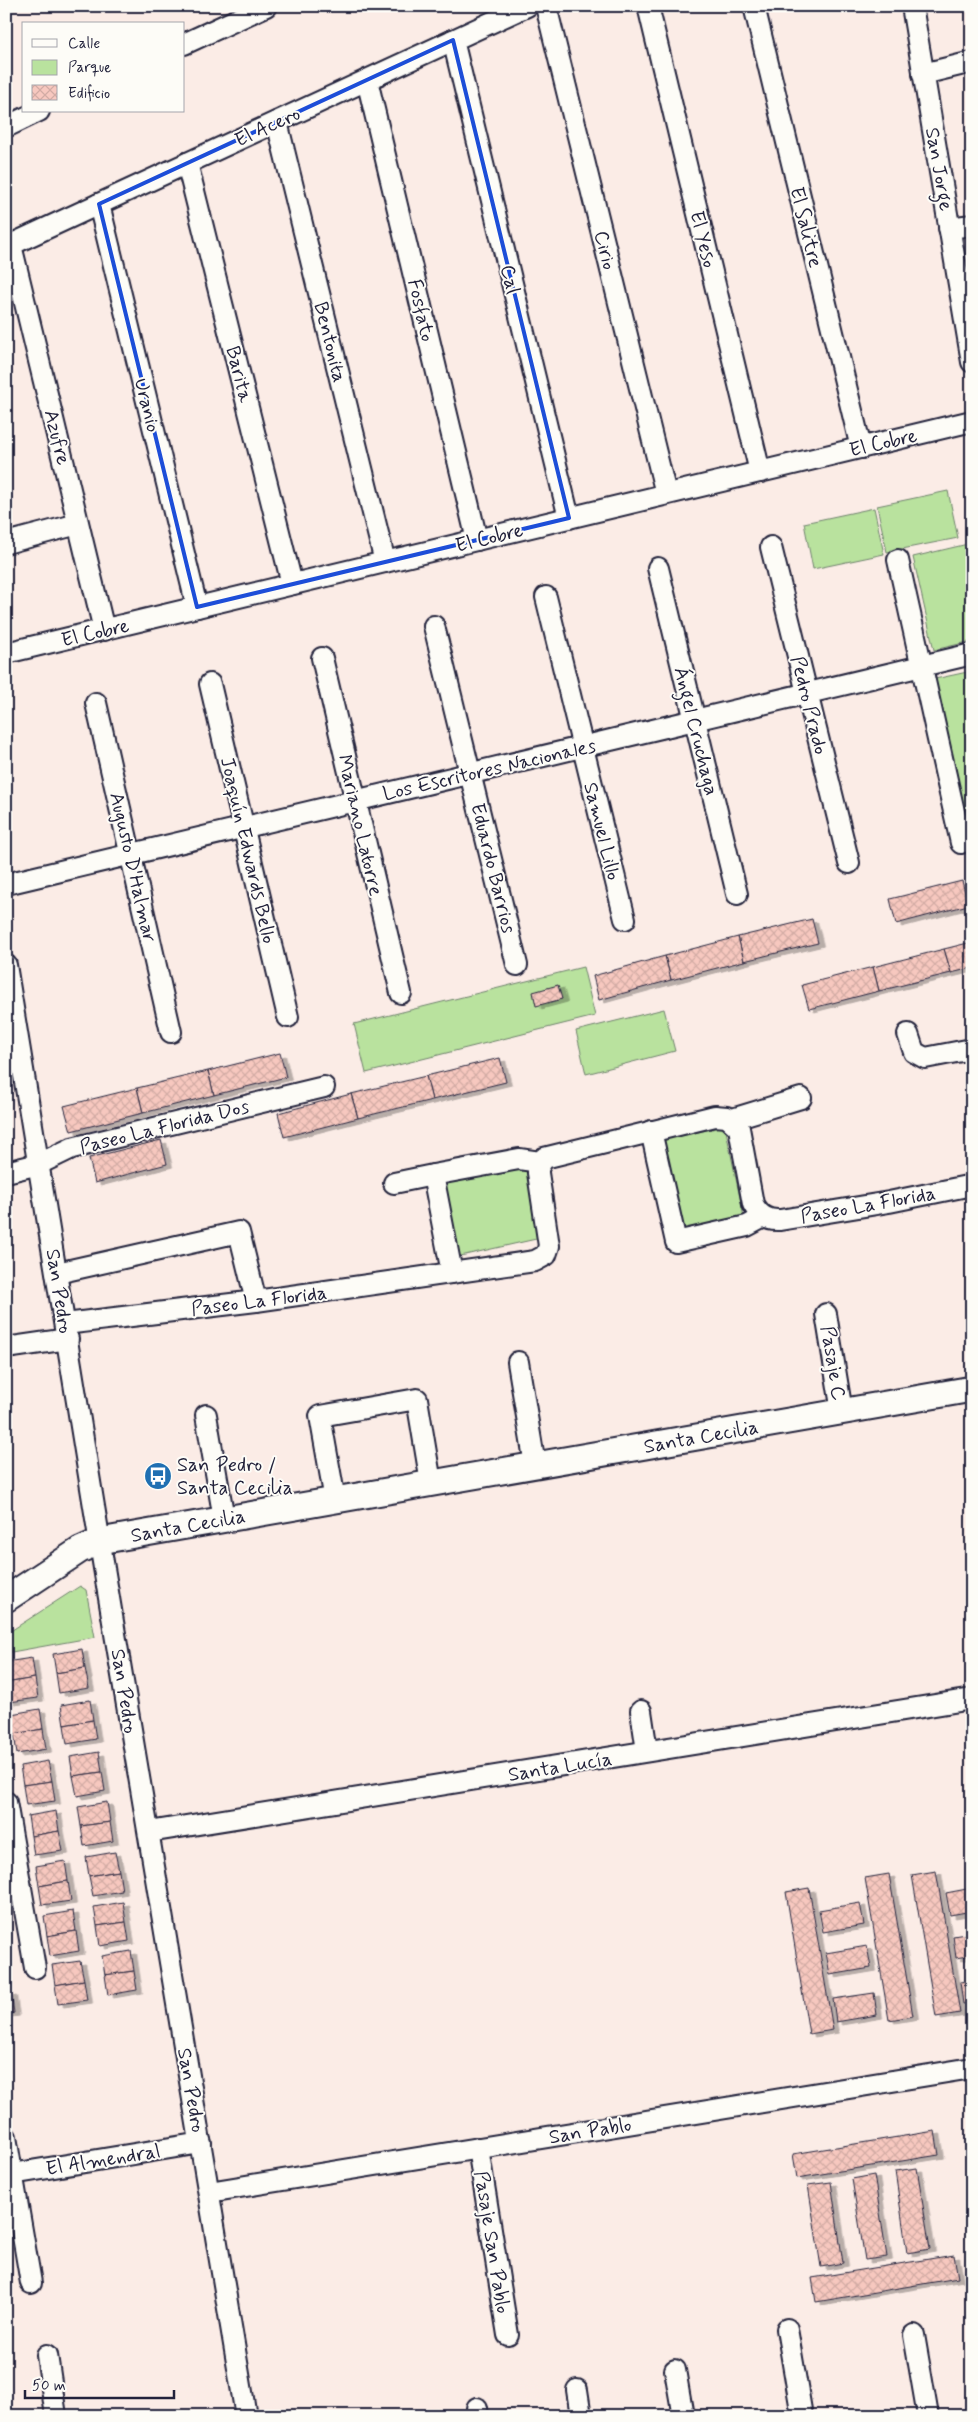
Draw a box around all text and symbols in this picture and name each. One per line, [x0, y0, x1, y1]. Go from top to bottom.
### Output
legend [22, 22, 185, 112]
text: Calle [68, 34, 100, 54]
text: Parque [68, 58, 111, 78]
text: Edificio [68, 84, 110, 104]
street label: El Acero [231, 100, 305, 154]
street label: San Jorge [916, 125, 959, 213]
street label: El Salitre [782, 184, 829, 271]
street label: El Yeso [682, 208, 723, 271]
street label: Cirio [587, 228, 622, 273]
street label: Cal [493, 262, 526, 297]
street label: Fosfato [400, 276, 441, 344]
street label: Bentonita [307, 299, 353, 386]
street label: Barita [219, 343, 259, 406]
street label: Uranio [127, 375, 166, 435]
street label: Azufre [37, 407, 76, 468]
street label: El Cobre [847, 423, 920, 464]
street label: El Cobre [453, 517, 526, 560]
street label: El Cobre [59, 613, 132, 654]
street label: Pedro Prado [783, 653, 834, 757]
street label: Ángel Cruchaga [665, 664, 725, 799]
street label: Los Escritores Nacionales [380, 733, 599, 808]
street label: Mariano Latorre [330, 752, 389, 899]
street label: Joaquín Edwards Bello [213, 755, 282, 946]
street label: Samuel Lillo [576, 780, 627, 883]
street label: Augusto D'Halmar [102, 790, 163, 945]
street label: Eduardo Barrios [463, 800, 522, 936]
street label: Paseo La Florida Dos [77, 1093, 252, 1162]
street label: Paseo La Florida [799, 1180, 938, 1231]
street label: San Pedro [39, 1247, 79, 1335]
street label: Paseo La Florida [190, 1280, 329, 1323]
street label: Pasaje C [813, 1324, 852, 1402]
street label: Santa Cecilia [642, 1414, 761, 1461]
place label: San Pedro / Santa Cecilia [177, 1452, 293, 1502]
bus stop icon: San Pedro / Santa Cecilia [143, 1461, 173, 1491]
street label: Santa Cecilia [129, 1503, 248, 1550]
street label: San Pedro [104, 1647, 144, 1735]
street label: Santa Lucía [506, 1746, 614, 1789]
street label: San Pedro [170, 2046, 211, 2135]
street label: San Pablo [547, 2112, 633, 2151]
street label: El Almendral [44, 2138, 162, 2183]
street label: Pasaje San Pablo [467, 2169, 516, 2315]
scale bar [25, 2367, 174, 2399]
text: 50 m [32, 2376, 66, 2396]

